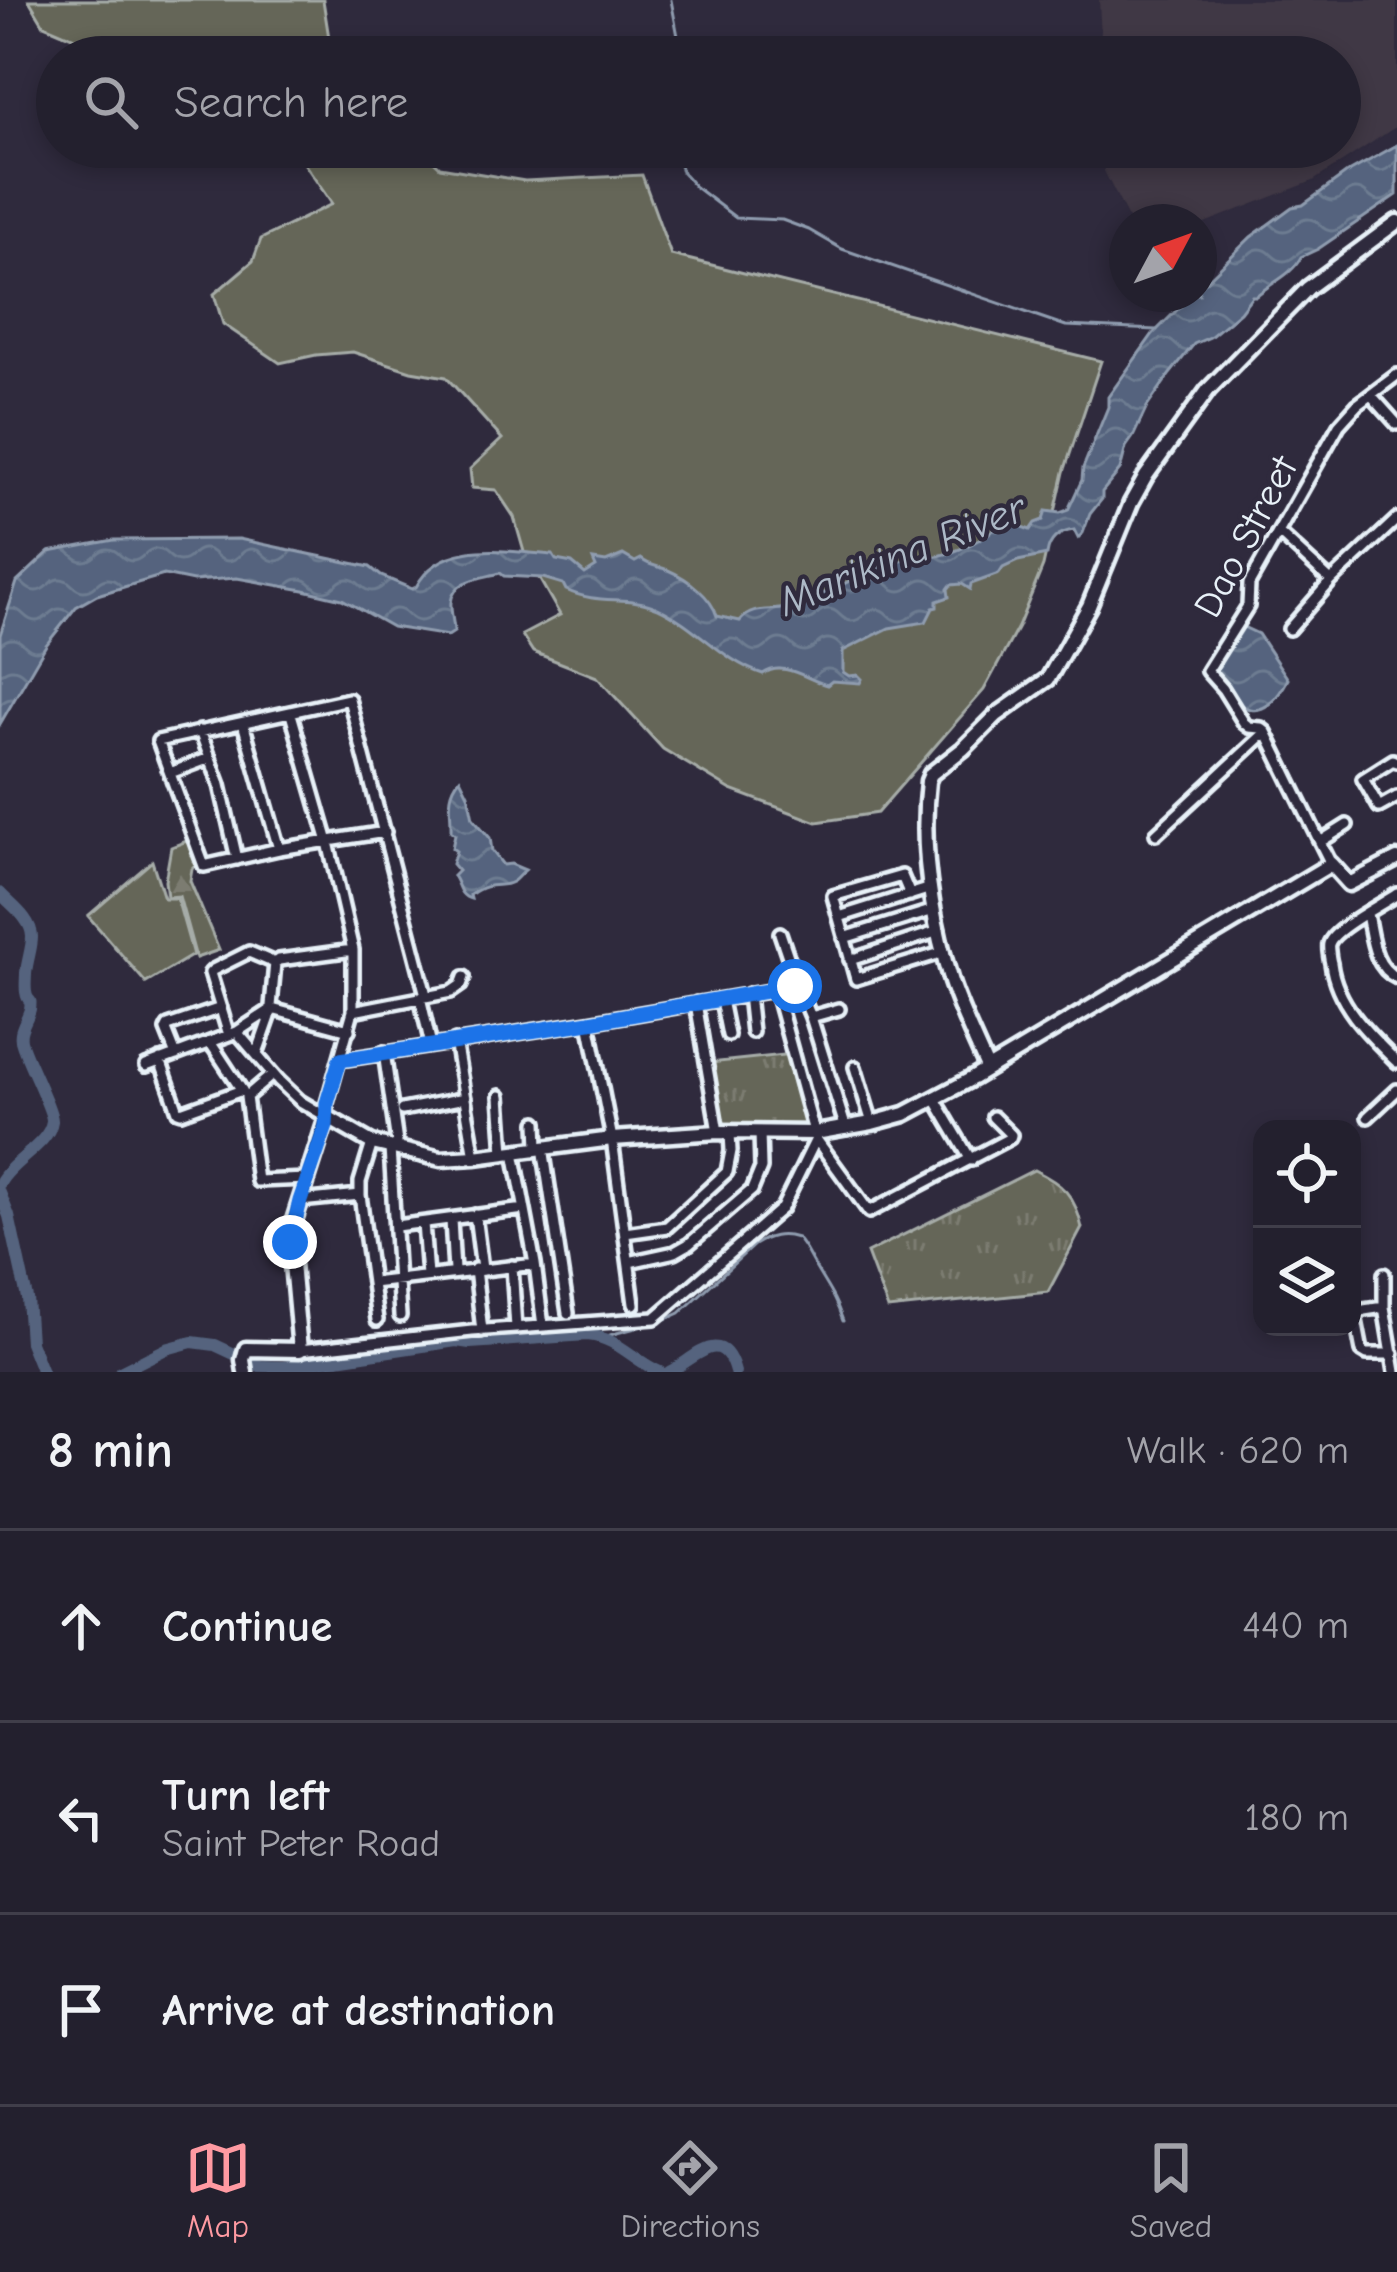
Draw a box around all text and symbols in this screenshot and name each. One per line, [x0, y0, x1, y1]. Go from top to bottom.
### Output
search box [36, 36, 1361, 168]
icon: search [78, 69, 144, 135]
text: Search here [174, 76, 408, 128]
north arrow [1109, 204, 1217, 312]
street label: Dao Street [1185, 447, 1308, 625]
water label: Marikina River [771, 482, 1035, 627]
route start [768, 959, 822, 1013]
map controls [1253, 1120, 1361, 1336]
button: locate [1253, 1120, 1361, 1228]
route end [263, 1215, 317, 1269]
button: layers [1253, 1228, 1361, 1336]
text: 8 min [48, 1421, 173, 1480]
text: Walk · 620 m [1127, 1428, 1349, 1473]
icon: ahead [48, 1593, 114, 1659]
text: Continue [162, 1600, 332, 1652]
text: 440 m [1242, 1603, 1349, 1648]
text: Turn left [162, 1769, 329, 1821]
icon: left [48, 1785, 114, 1851]
text: 180 m [1244, 1795, 1349, 1840]
text: Saint Peter Road [162, 1821, 440, 1866]
icon: arrive [48, 1977, 114, 2043]
text: Arrive at destination [162, 1984, 555, 2036]
tab: Map [185, 2135, 251, 2245]
tab: Directions [621, 2135, 760, 2245]
tab: Saved [1130, 2135, 1212, 2245]

